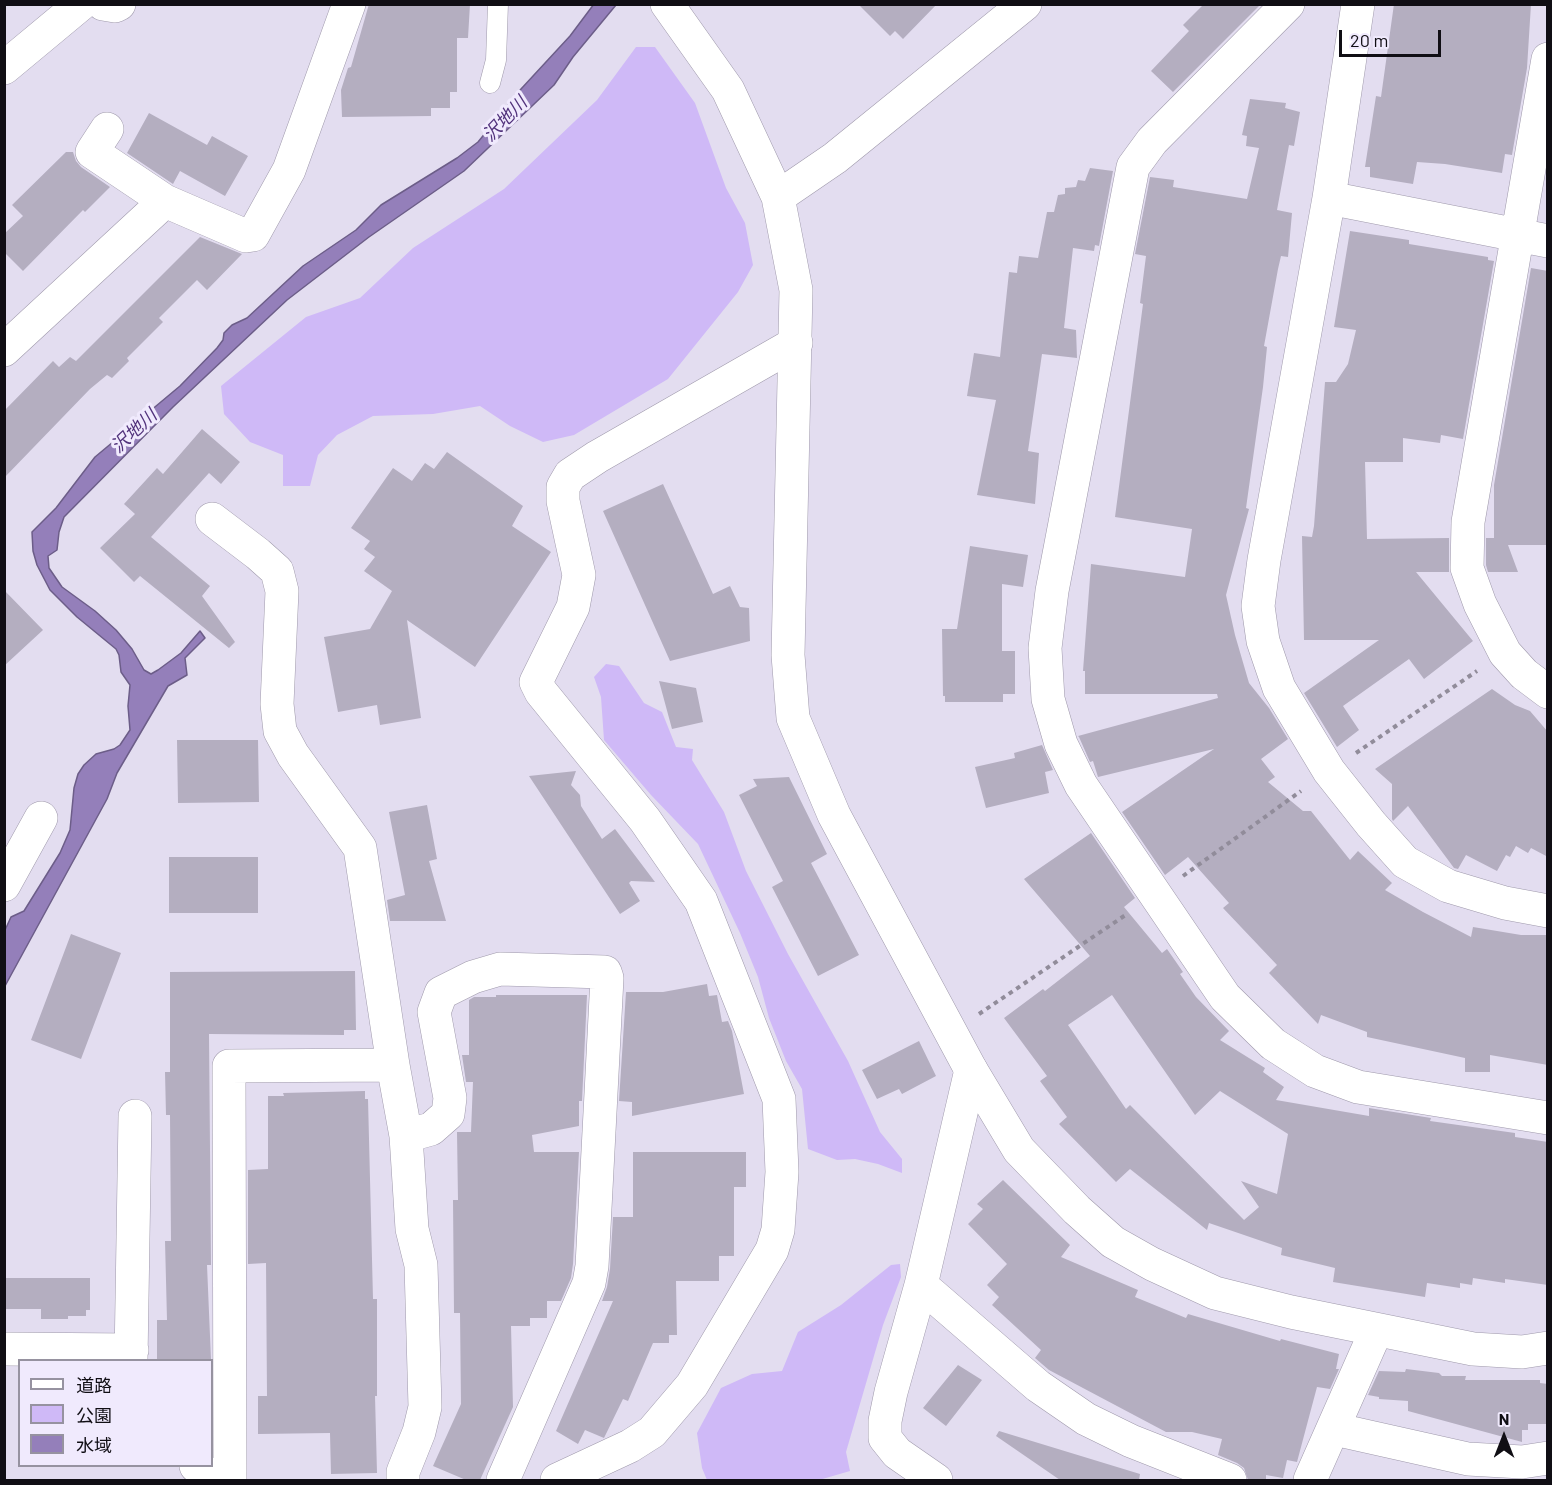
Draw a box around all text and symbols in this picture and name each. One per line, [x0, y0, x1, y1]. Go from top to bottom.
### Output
scale bar [1342, 18, 1444, 56]
text: 20 m [1350, 29, 1388, 51]
water label: 沢地川 [478, 92, 532, 146]
water label: 沢地川 [107, 405, 161, 457]
legend [18, 1359, 213, 1467]
text: 道路 [76, 1374, 112, 1396]
text: 公園 [76, 1404, 112, 1426]
north arrow [1474, 1407, 1534, 1467]
text: N [1499, 1409, 1509, 1428]
text: 水域 [76, 1434, 112, 1456]

